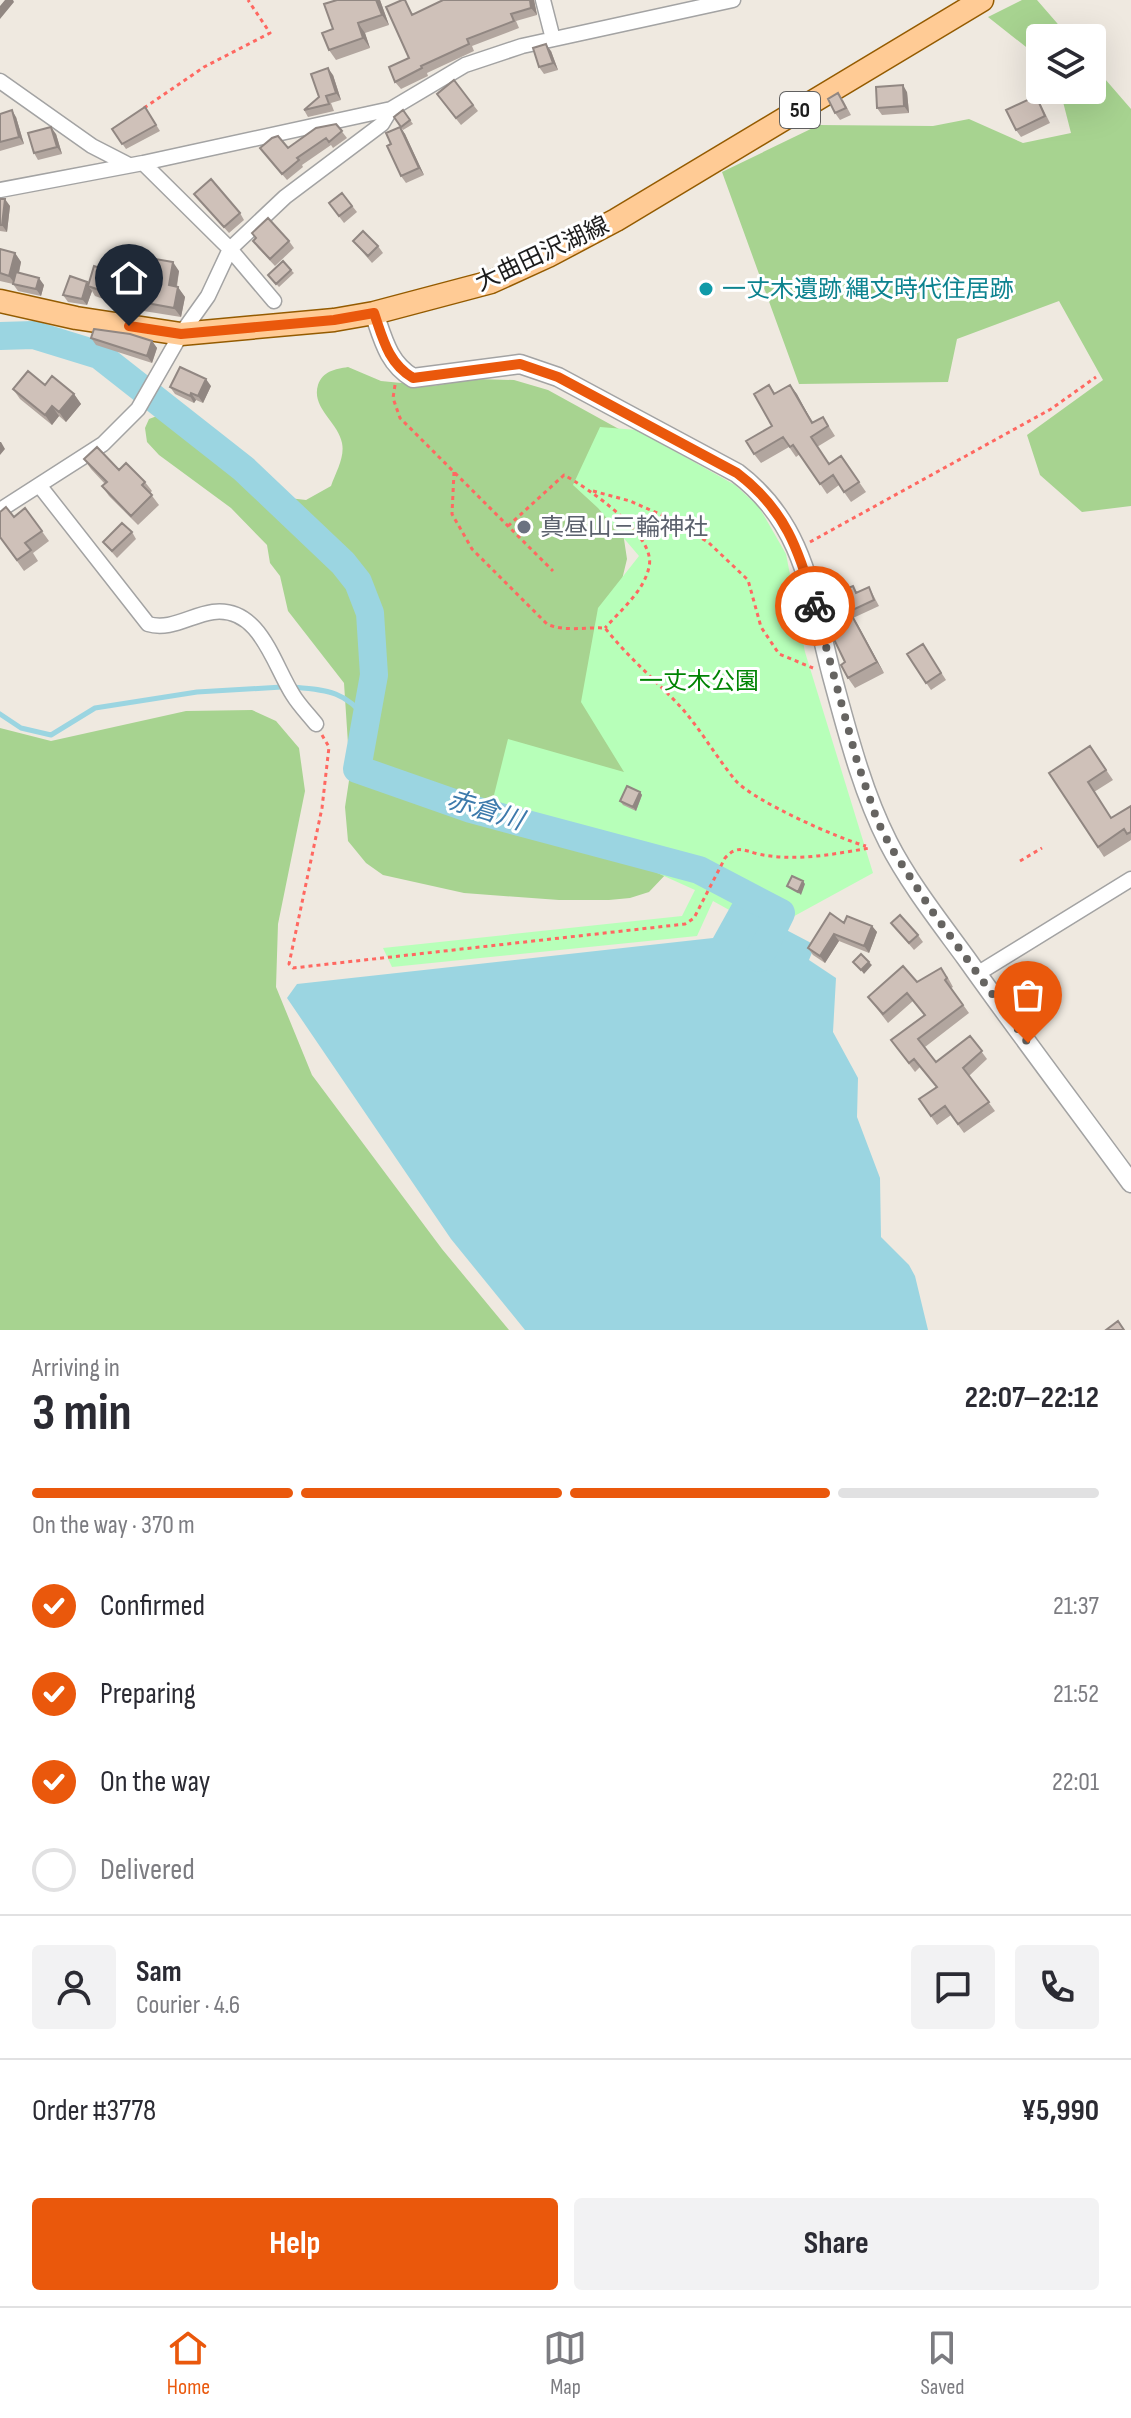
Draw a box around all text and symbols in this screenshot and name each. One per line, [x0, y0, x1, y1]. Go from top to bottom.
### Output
map controls [1026, 24, 1106, 104]
button: layers [1026, 24, 1106, 104]
road number: 50 [780, 92, 820, 128]
street label: 大曲田沢湖線 [471, 210, 613, 298]
pin [95, 244, 163, 326]
icon: home [107, 256, 151, 300]
place label: 一丈木遺跡 縄文時代住居跡 [722, 275, 1014, 304]
marker: 一丈木遺跡 縄文時代住居跡 [697, 280, 715, 298]
place label: 真昼山三輪神社 [540, 513, 708, 542]
marker: 真昼山三輪神社 [515, 518, 533, 536]
courier [775, 566, 855, 646]
icon: bike [793, 584, 837, 628]
park label: 一丈木公園 [639, 667, 759, 696]
water label: 赤倉川 [443, 785, 530, 838]
pin [994, 961, 1062, 1043]
icon: bag [1006, 973, 1050, 1017]
text: Arriving in [32, 1353, 120, 1384]
text: 22:07–22:12 [965, 1380, 1099, 1416]
text: 3 min [32, 1382, 132, 1445]
text: On the way · 370 m [32, 1510, 195, 1541]
icon: check [32, 1584, 76, 1628]
text: Confirmed [100, 1588, 205, 1624]
text: 21:37 [1053, 1591, 1099, 1622]
icon: check [32, 1672, 76, 1716]
text: Preparing [100, 1676, 196, 1712]
text: 21:52 [1053, 1679, 1099, 1710]
icon: check [32, 1760, 76, 1804]
text: On the way [100, 1764, 210, 1800]
text: 22:01 [1052, 1767, 1099, 1798]
text: Delivered [100, 1852, 195, 1888]
button: person [32, 1945, 116, 2029]
button: chat [911, 1945, 995, 2029]
button: phone [1015, 1945, 1099, 2029]
text: Sam [136, 1954, 182, 1990]
text: Courier · 4.6 [136, 1990, 240, 2021]
text: Order #3778 [32, 2093, 156, 2129]
text: ¥5,990 [1021, 2093, 1099, 2129]
button: Help [32, 2198, 558, 2290]
button: Share [574, 2198, 1099, 2290]
tab: Home [166, 2326, 210, 2401]
tab: Map [543, 2326, 587, 2401]
tab: Saved [920, 2326, 965, 2401]

